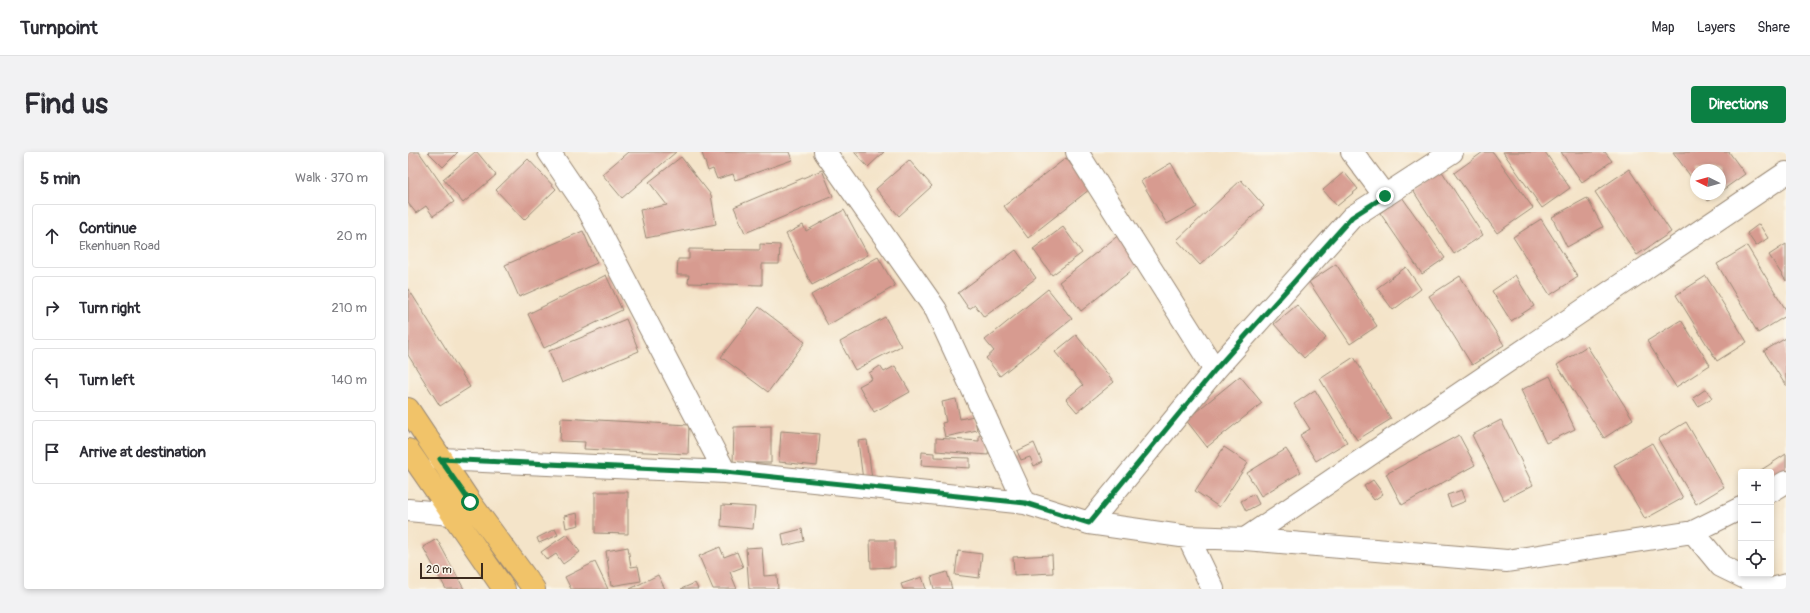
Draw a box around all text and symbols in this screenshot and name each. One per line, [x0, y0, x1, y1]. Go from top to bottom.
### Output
text: Turnpoint [20, 16, 98, 40]
text: Map [1652, 19, 1675, 36]
text: Layers [1697, 19, 1735, 36]
text: Share [1757, 19, 1790, 36]
button: Directions [1691, 86, 1786, 123]
text: Find us [24, 87, 108, 122]
north arrow [1690, 164, 1726, 200]
text: 5 min [40, 168, 80, 189]
text: Walk · 370 m [295, 170, 368, 186]
route end [1376, 187, 1394, 205]
text: Continue [79, 219, 137, 238]
icon: ahead [41, 225, 63, 247]
text: 20 m [336, 228, 367, 244]
text: Ekenhuan Road [79, 238, 160, 254]
icon: right [41, 297, 63, 319]
text: Turn right [79, 299, 140, 318]
text: 210 m [331, 300, 367, 316]
icon: left [41, 369, 63, 391]
text: Turn left [79, 371, 135, 390]
text: 140 m [331, 372, 367, 388]
icon: arrive [41, 441, 63, 463]
text: Arrive at destination [79, 443, 206, 462]
map controls [1738, 469, 1774, 577]
button: + [1738, 469, 1774, 505]
route start [461, 493, 479, 511]
button: − [1738, 505, 1774, 541]
button: locate [1738, 541, 1774, 577]
scale bar [420, 561, 483, 580]
text: 20 m [426, 563, 452, 576]

